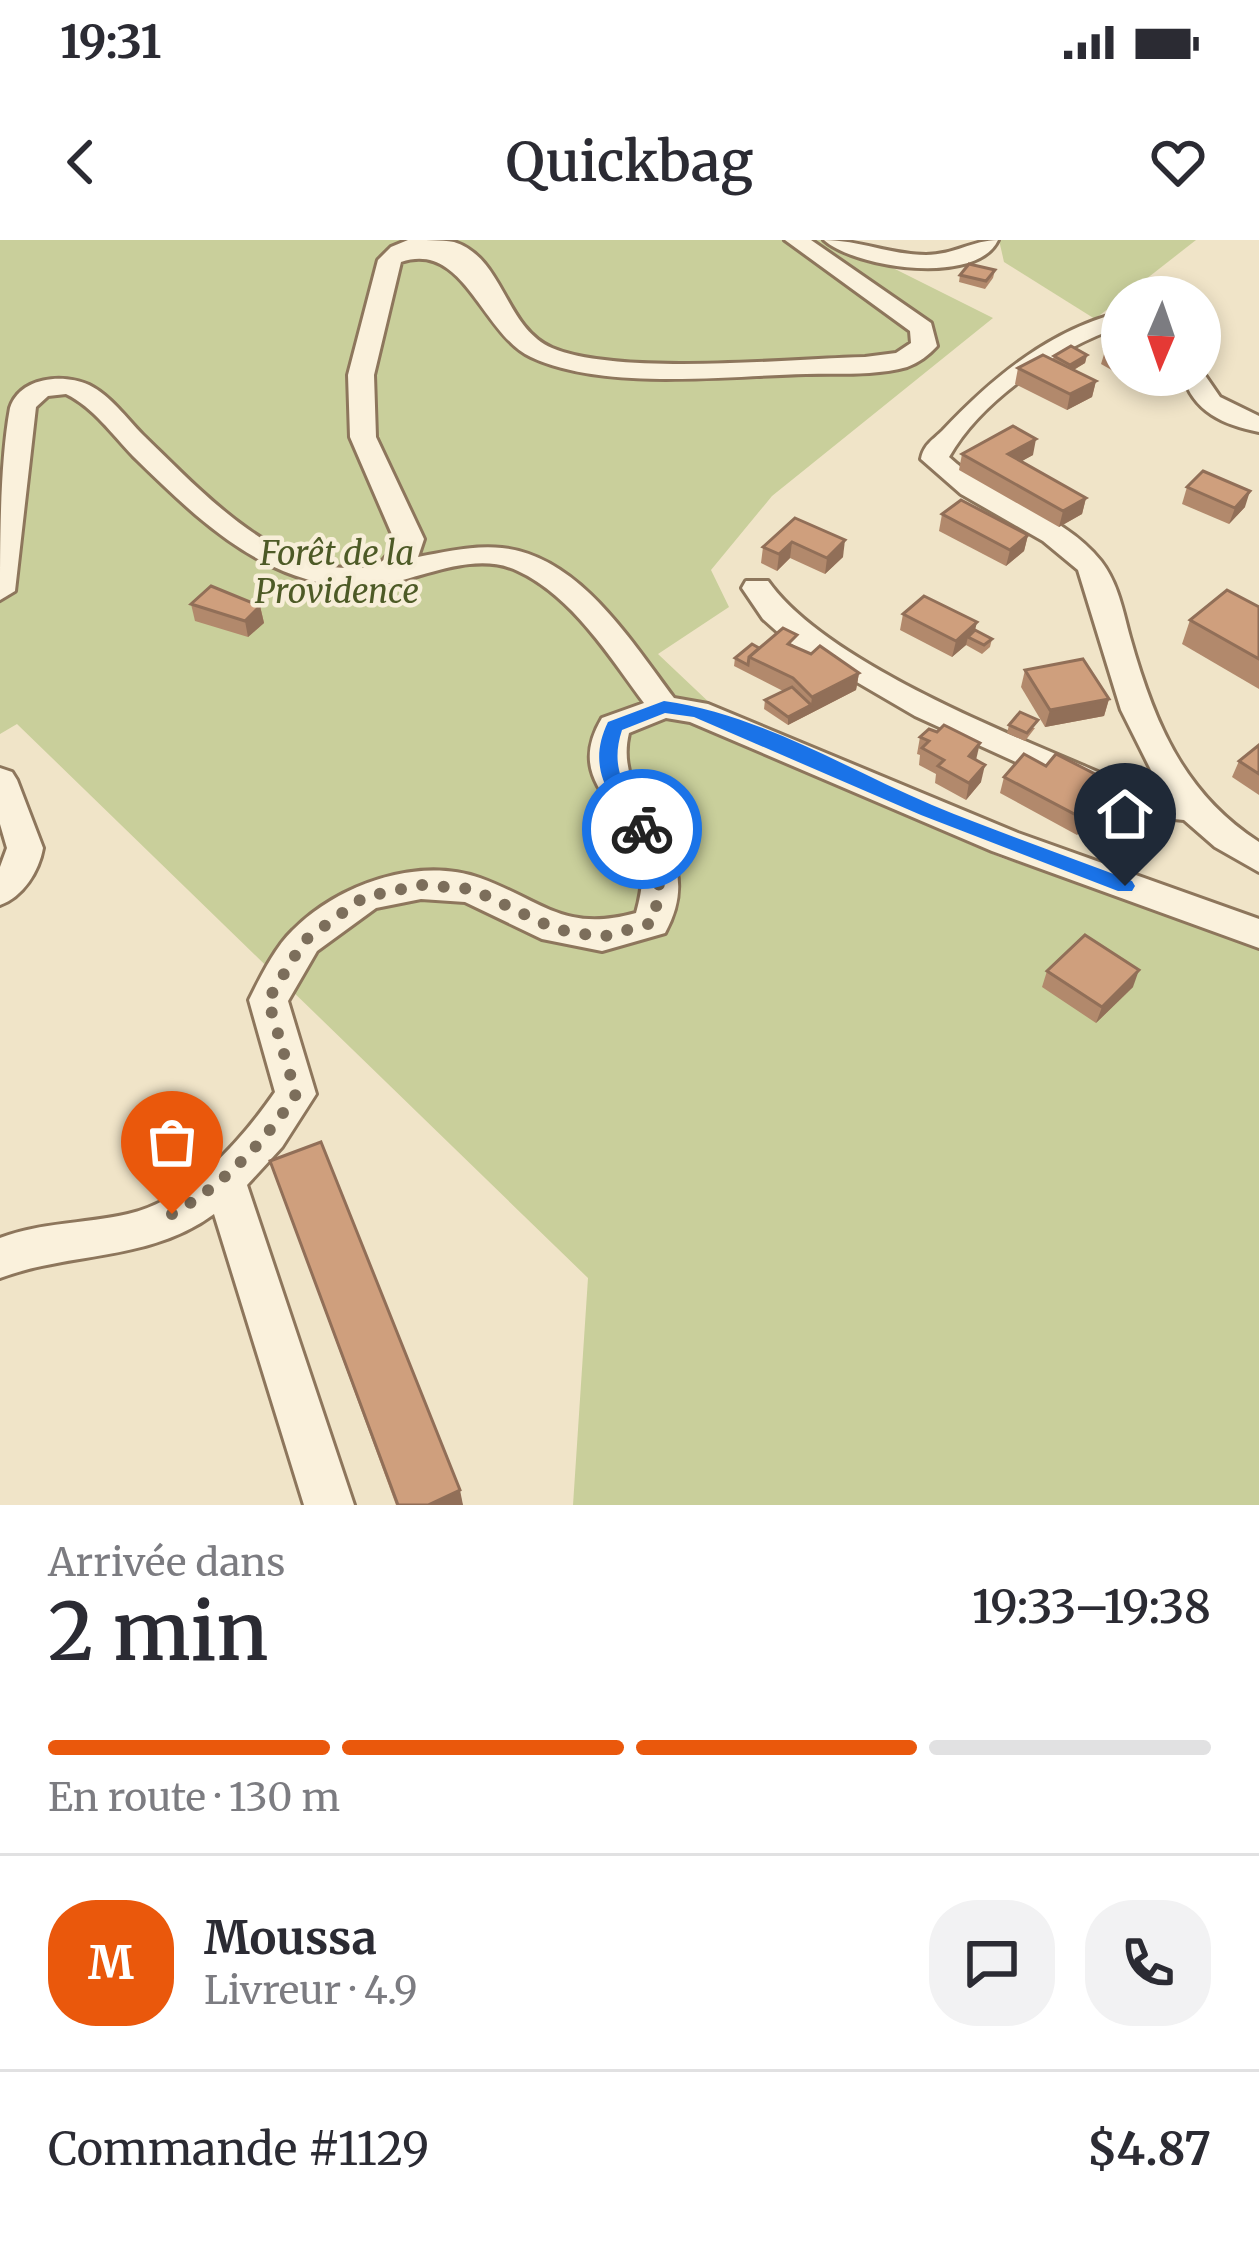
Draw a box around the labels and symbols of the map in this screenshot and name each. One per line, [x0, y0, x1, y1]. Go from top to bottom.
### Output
north arrow [1101, 276, 1221, 396]
park label: Forêt de la Providence [255, 533, 419, 612]
pin [1074, 763, 1176, 886]
courier [582, 769, 702, 889]
pin [121, 1091, 223, 1214]

